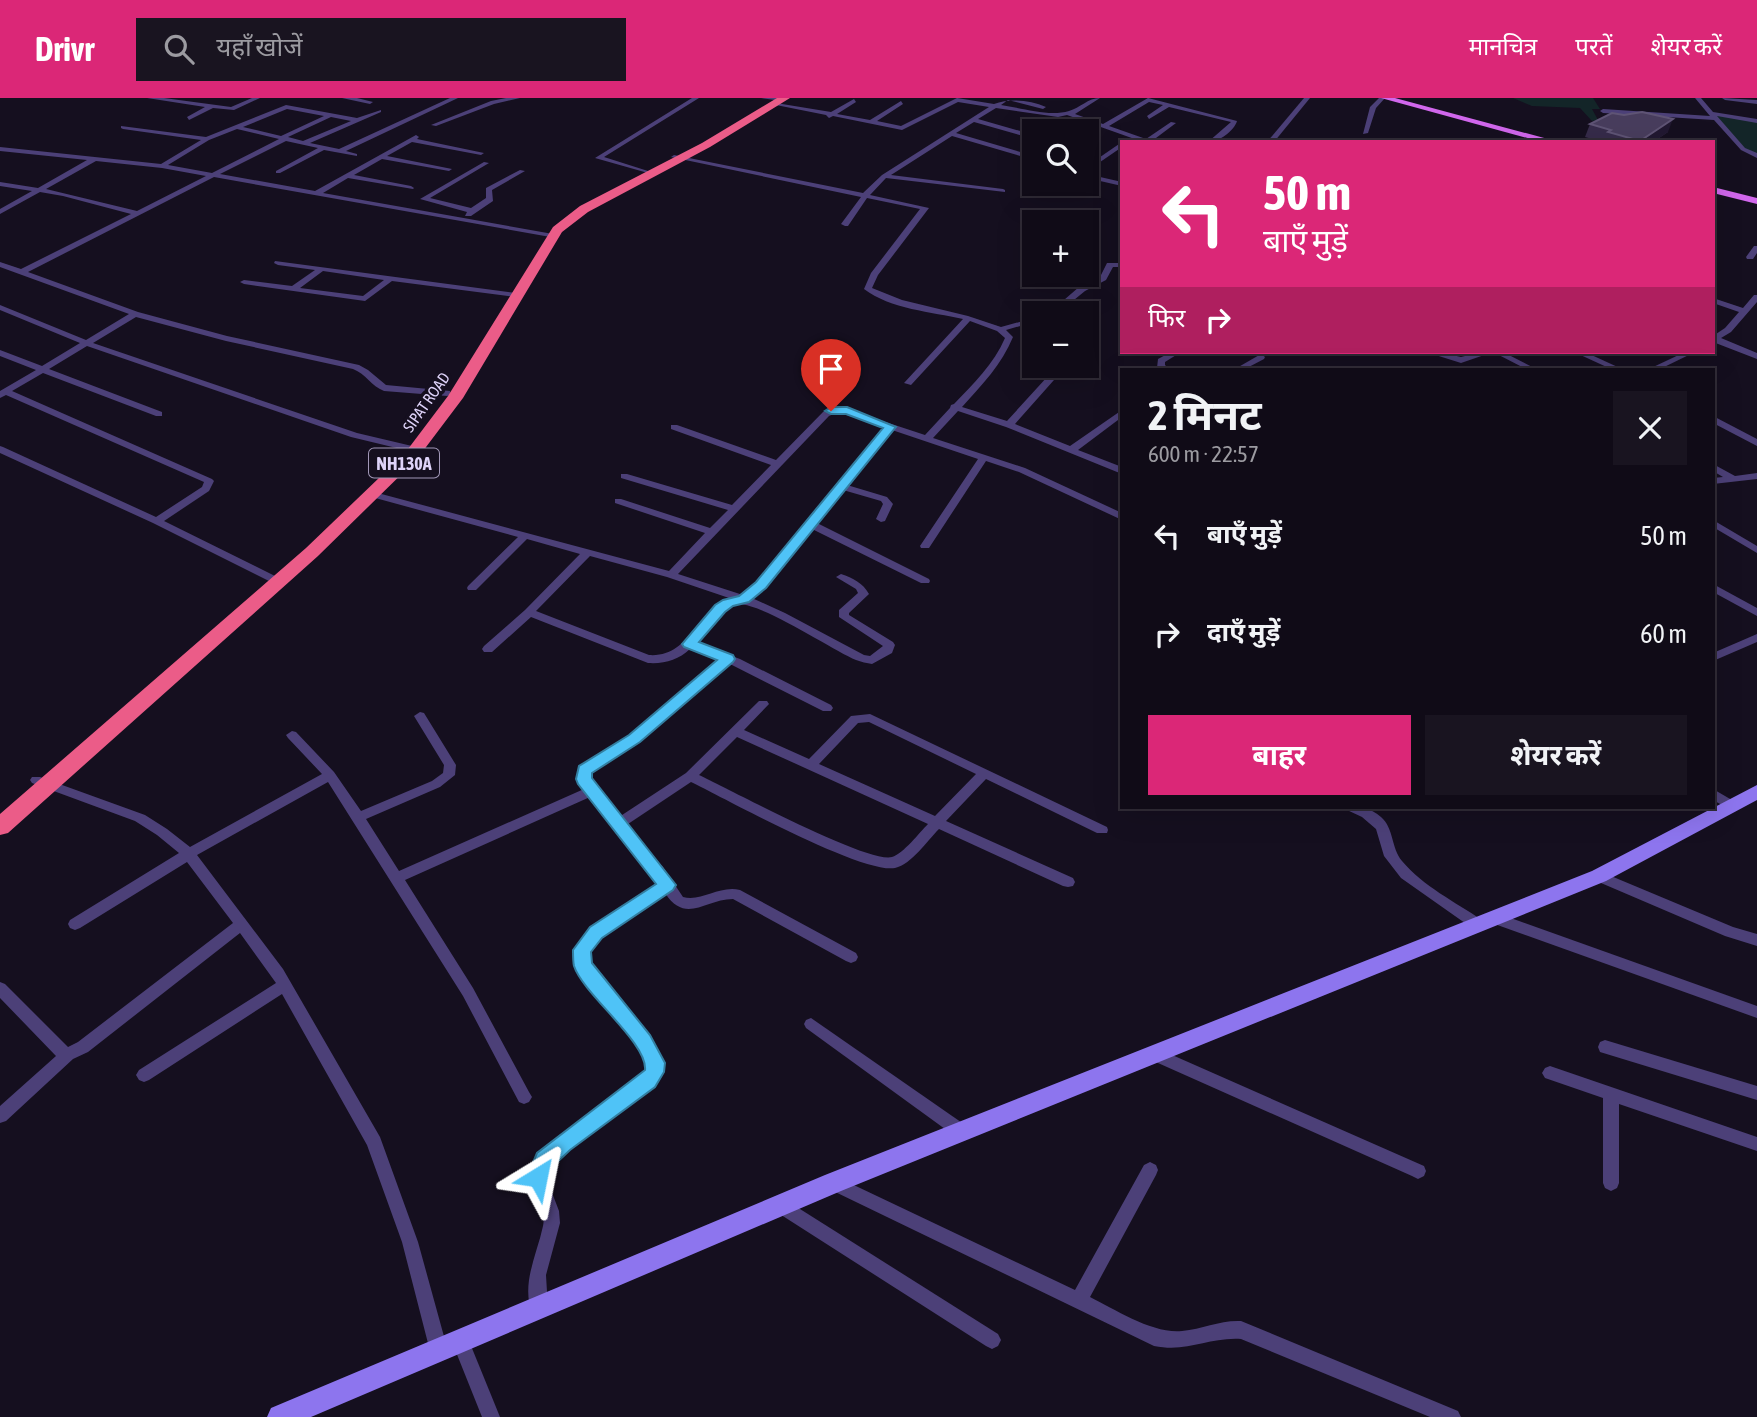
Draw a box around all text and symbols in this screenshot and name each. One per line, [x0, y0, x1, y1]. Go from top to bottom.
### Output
search box [136, 18, 626, 81]
text: Drivr [35, 30, 94, 68]
icon: search [160, 30, 198, 68]
text: यहाँ खोजें [216, 32, 303, 62]
text: मानचित्र [1469, 33, 1537, 60]
text: परतें [1575, 33, 1612, 60]
text: शेयर करें [1650, 33, 1722, 60]
map controls [1022, 119, 1099, 378]
button: search [1022, 119, 1099, 196]
text: 50 m [1263, 164, 1351, 220]
icon: left [1148, 168, 1239, 259]
button: + [1022, 210, 1099, 287]
text: बाएँ मुड़ें [1263, 222, 1348, 259]
button: − [1022, 301, 1099, 378]
icon: right [1199, 301, 1237, 339]
text: फिर [1148, 303, 1185, 333]
pin [801, 339, 861, 411]
icon: arrive [812, 350, 850, 388]
street label: SIPAT ROAD [399, 369, 453, 435]
text: 2 मिनट [1148, 391, 1262, 439]
button: close [1613, 391, 1687, 465]
text: 600 m · 22:57 [1148, 441, 1259, 467]
road number: NH130A [369, 449, 439, 478]
icon: left [1148, 517, 1186, 555]
text: बाएँ मुड़ें [1207, 519, 1282, 549]
text: 50 m [1640, 521, 1687, 551]
icon: right [1148, 615, 1186, 653]
text: दाएँ मुड़ें [1207, 617, 1280, 647]
text: 60 m [1640, 619, 1687, 649]
button: बाहर [1148, 715, 1411, 795]
button: शेयर करें [1425, 715, 1687, 795]
position arrow [501, 1140, 575, 1214]

